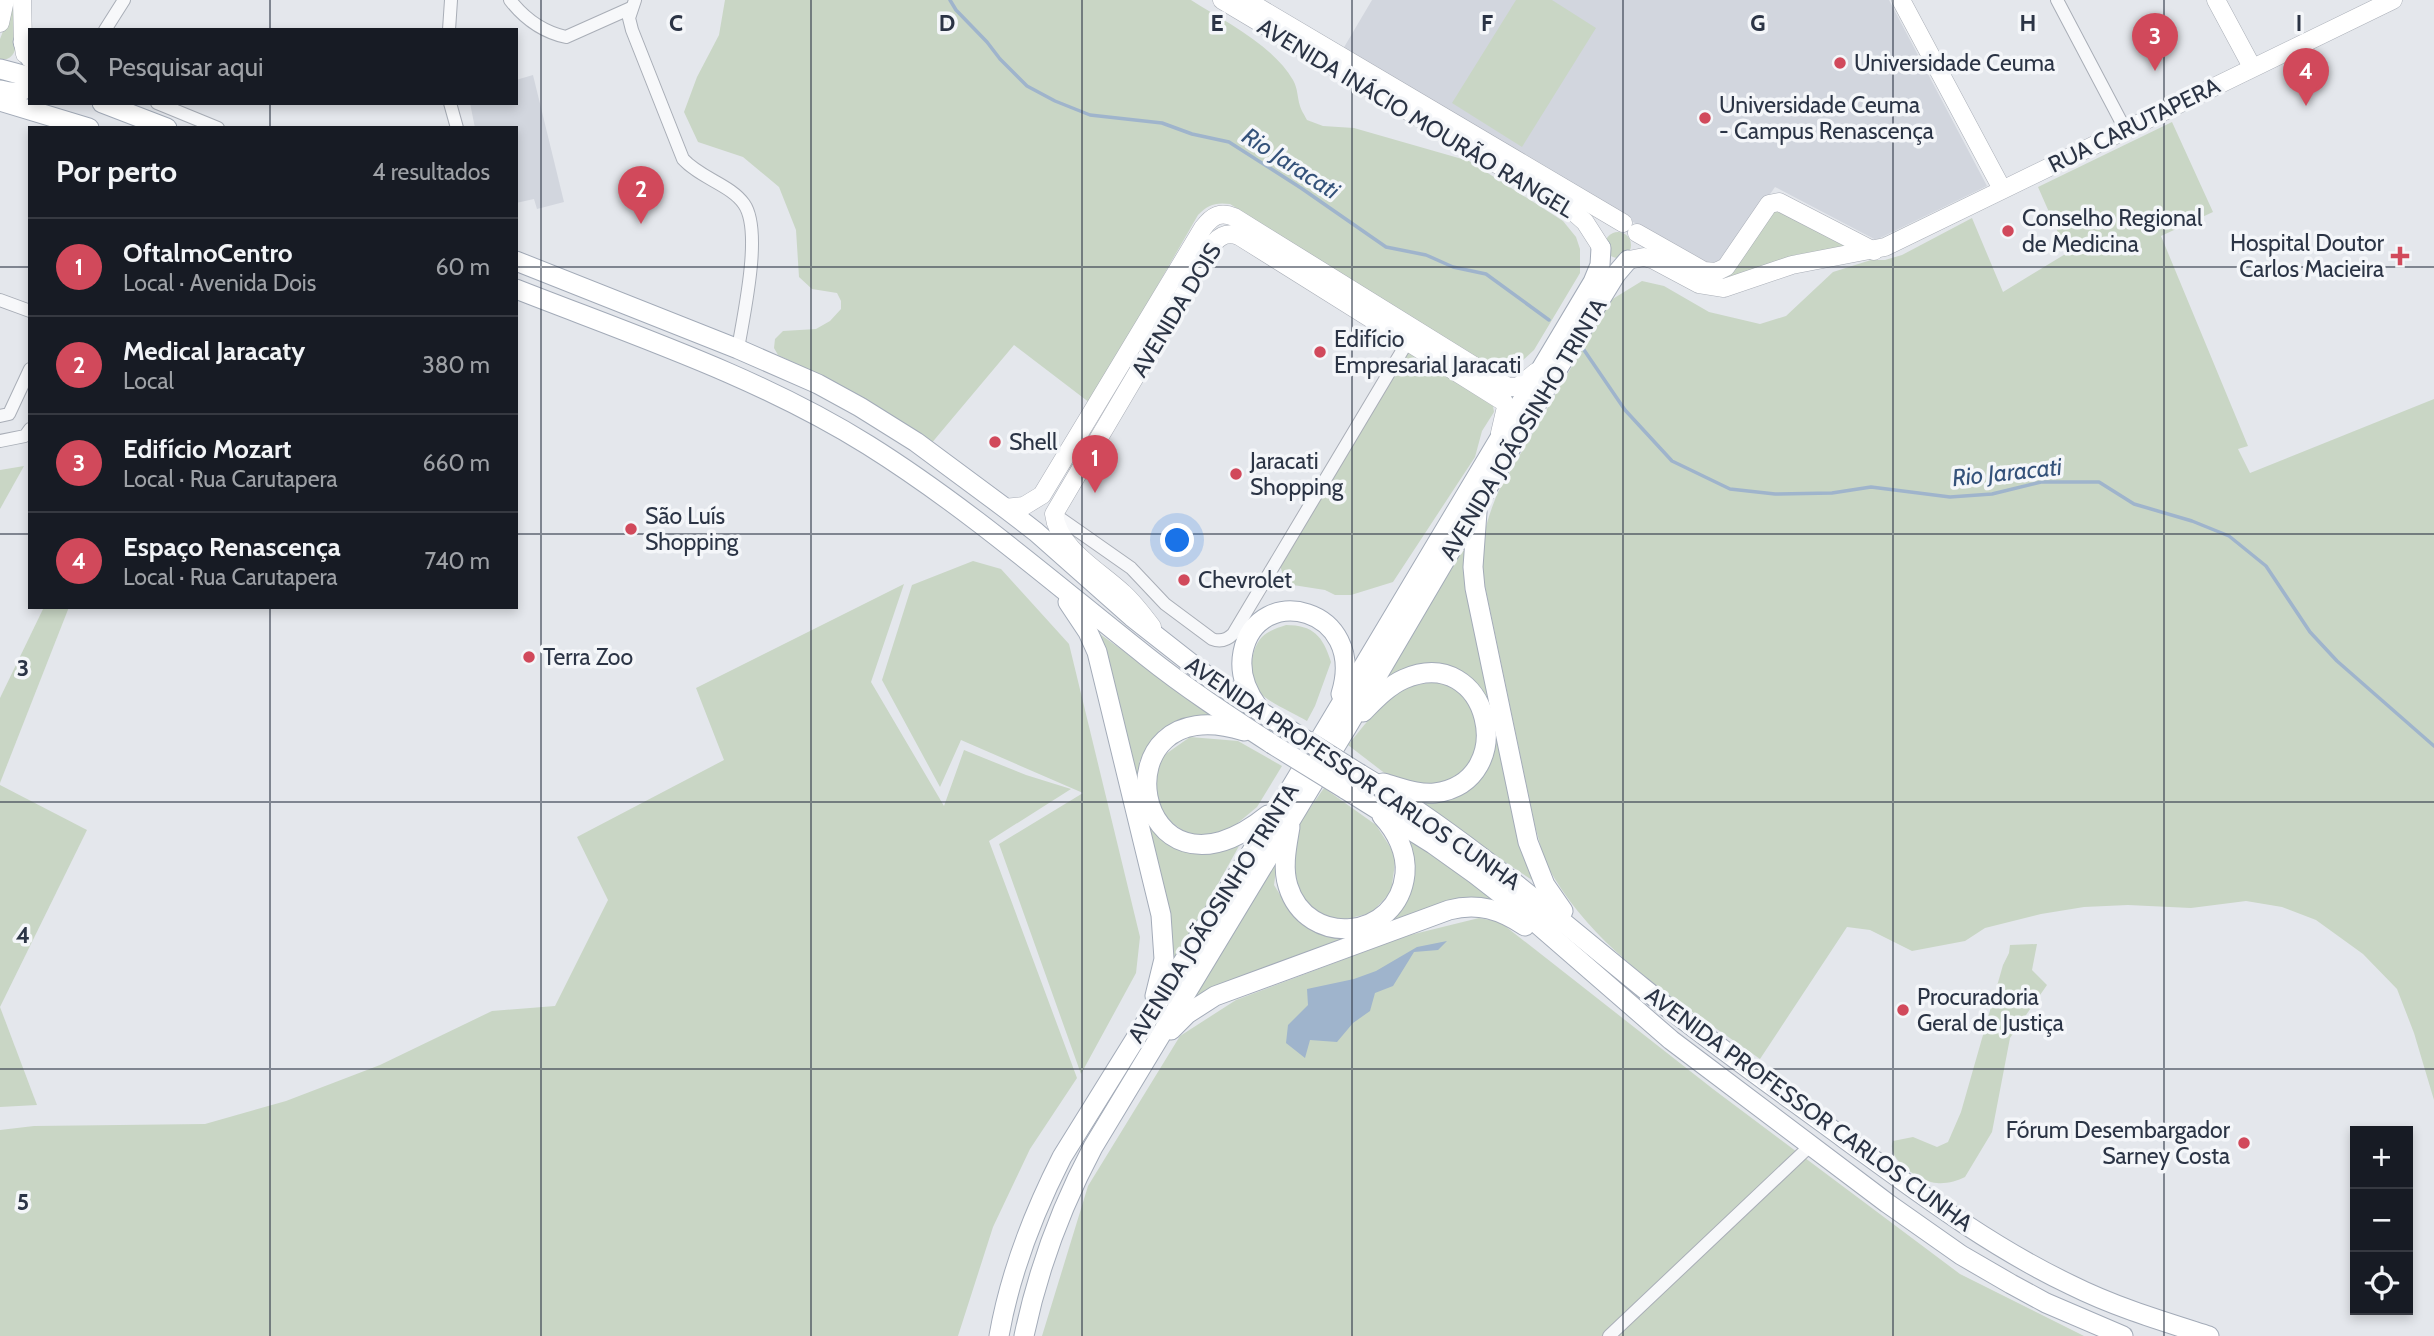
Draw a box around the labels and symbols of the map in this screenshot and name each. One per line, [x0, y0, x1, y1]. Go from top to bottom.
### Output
text: C [669, 9, 683, 37]
text: D [939, 9, 955, 37]
text: E [1210, 9, 1224, 37]
text: F [1481, 9, 1493, 37]
text: G [1750, 9, 1766, 37]
text: H [2020, 9, 2036, 37]
text: I [2296, 9, 2302, 37]
street label: AVENIDA INÁCIO MOURÃO RANGEL [1253, 11, 1580, 224]
pin: 3 [2132, 13, 2178, 71]
pin: 4 [2283, 48, 2329, 106]
place label: Universidade Ceuma [1854, 49, 2055, 77]
marker: Universidade Ceuma [1832, 55, 1848, 71]
street label: RUA CARUTAPERA [2044, 71, 2224, 179]
place label: Universidade Ceuma - Campus Renascença [1719, 91, 1934, 145]
marker: Universidade Ceuma - Campus Renascença [1697, 110, 1713, 126]
water label: Rio Jaracati [1237, 121, 1346, 206]
pin: 2 [618, 166, 664, 224]
place label: Conselho Regional de Medicina [2022, 204, 2203, 258]
marker: Conselho Regional de Medicina [2000, 223, 2016, 239]
place label: Hospital Doutor Carlos Macieira [2230, 229, 2385, 283]
street label: AVENIDA DOIS [1125, 238, 1227, 382]
marker: Hospital Doutor Carlos Macieira [2390, 246, 2410, 266]
street label: AVENIDA JOÃOSINHO TRINTA [1434, 293, 1612, 565]
place label: Edifício Empresarial Jaracati [1334, 325, 1521, 379]
marker: Edifício Empresarial Jaracati [1312, 344, 1328, 360]
place label: Shell [1009, 428, 1058, 456]
marker: Shell [987, 434, 1003, 450]
pin: 1 [1072, 435, 1118, 493]
place label: Jaracati Shopping [1249, 447, 1344, 501]
water label: Rio Jaracati [1951, 452, 2064, 492]
marker: Jaracati Shopping [1228, 466, 1244, 482]
place label: São Luís Shopping [645, 502, 739, 556]
marker: São Luís Shopping [623, 521, 639, 537]
your location [1160, 523, 1194, 557]
place label: Chevrolet [1198, 566, 1292, 594]
marker: Chevrolet [1176, 572, 1192, 588]
place label: Terra Zoo [543, 643, 633, 671]
marker: Terra Zoo [521, 649, 537, 665]
street label: AVENIDA PROFESSOR CARLOS CUNHA [1180, 650, 1526, 896]
text: 3 [17, 654, 29, 682]
street label: AVENIDA JOÃOSINHO TRINTA [1121, 778, 1305, 1048]
text: 4 [16, 921, 30, 949]
street label: AVENIDA PROFESSOR CARLOS CUNHA [1640, 981, 1978, 1237]
place label: Procuradoria Geral de Justiça [1917, 983, 2064, 1037]
marker: Procuradoria Geral de Justiça [1895, 1002, 1911, 1018]
place label: Fórum Desembargador Sarney Costa [2006, 1116, 2231, 1170]
marker: Fórum Desembargador Sarney Costa [2236, 1135, 2252, 1151]
text: 5 [17, 1188, 29, 1216]

